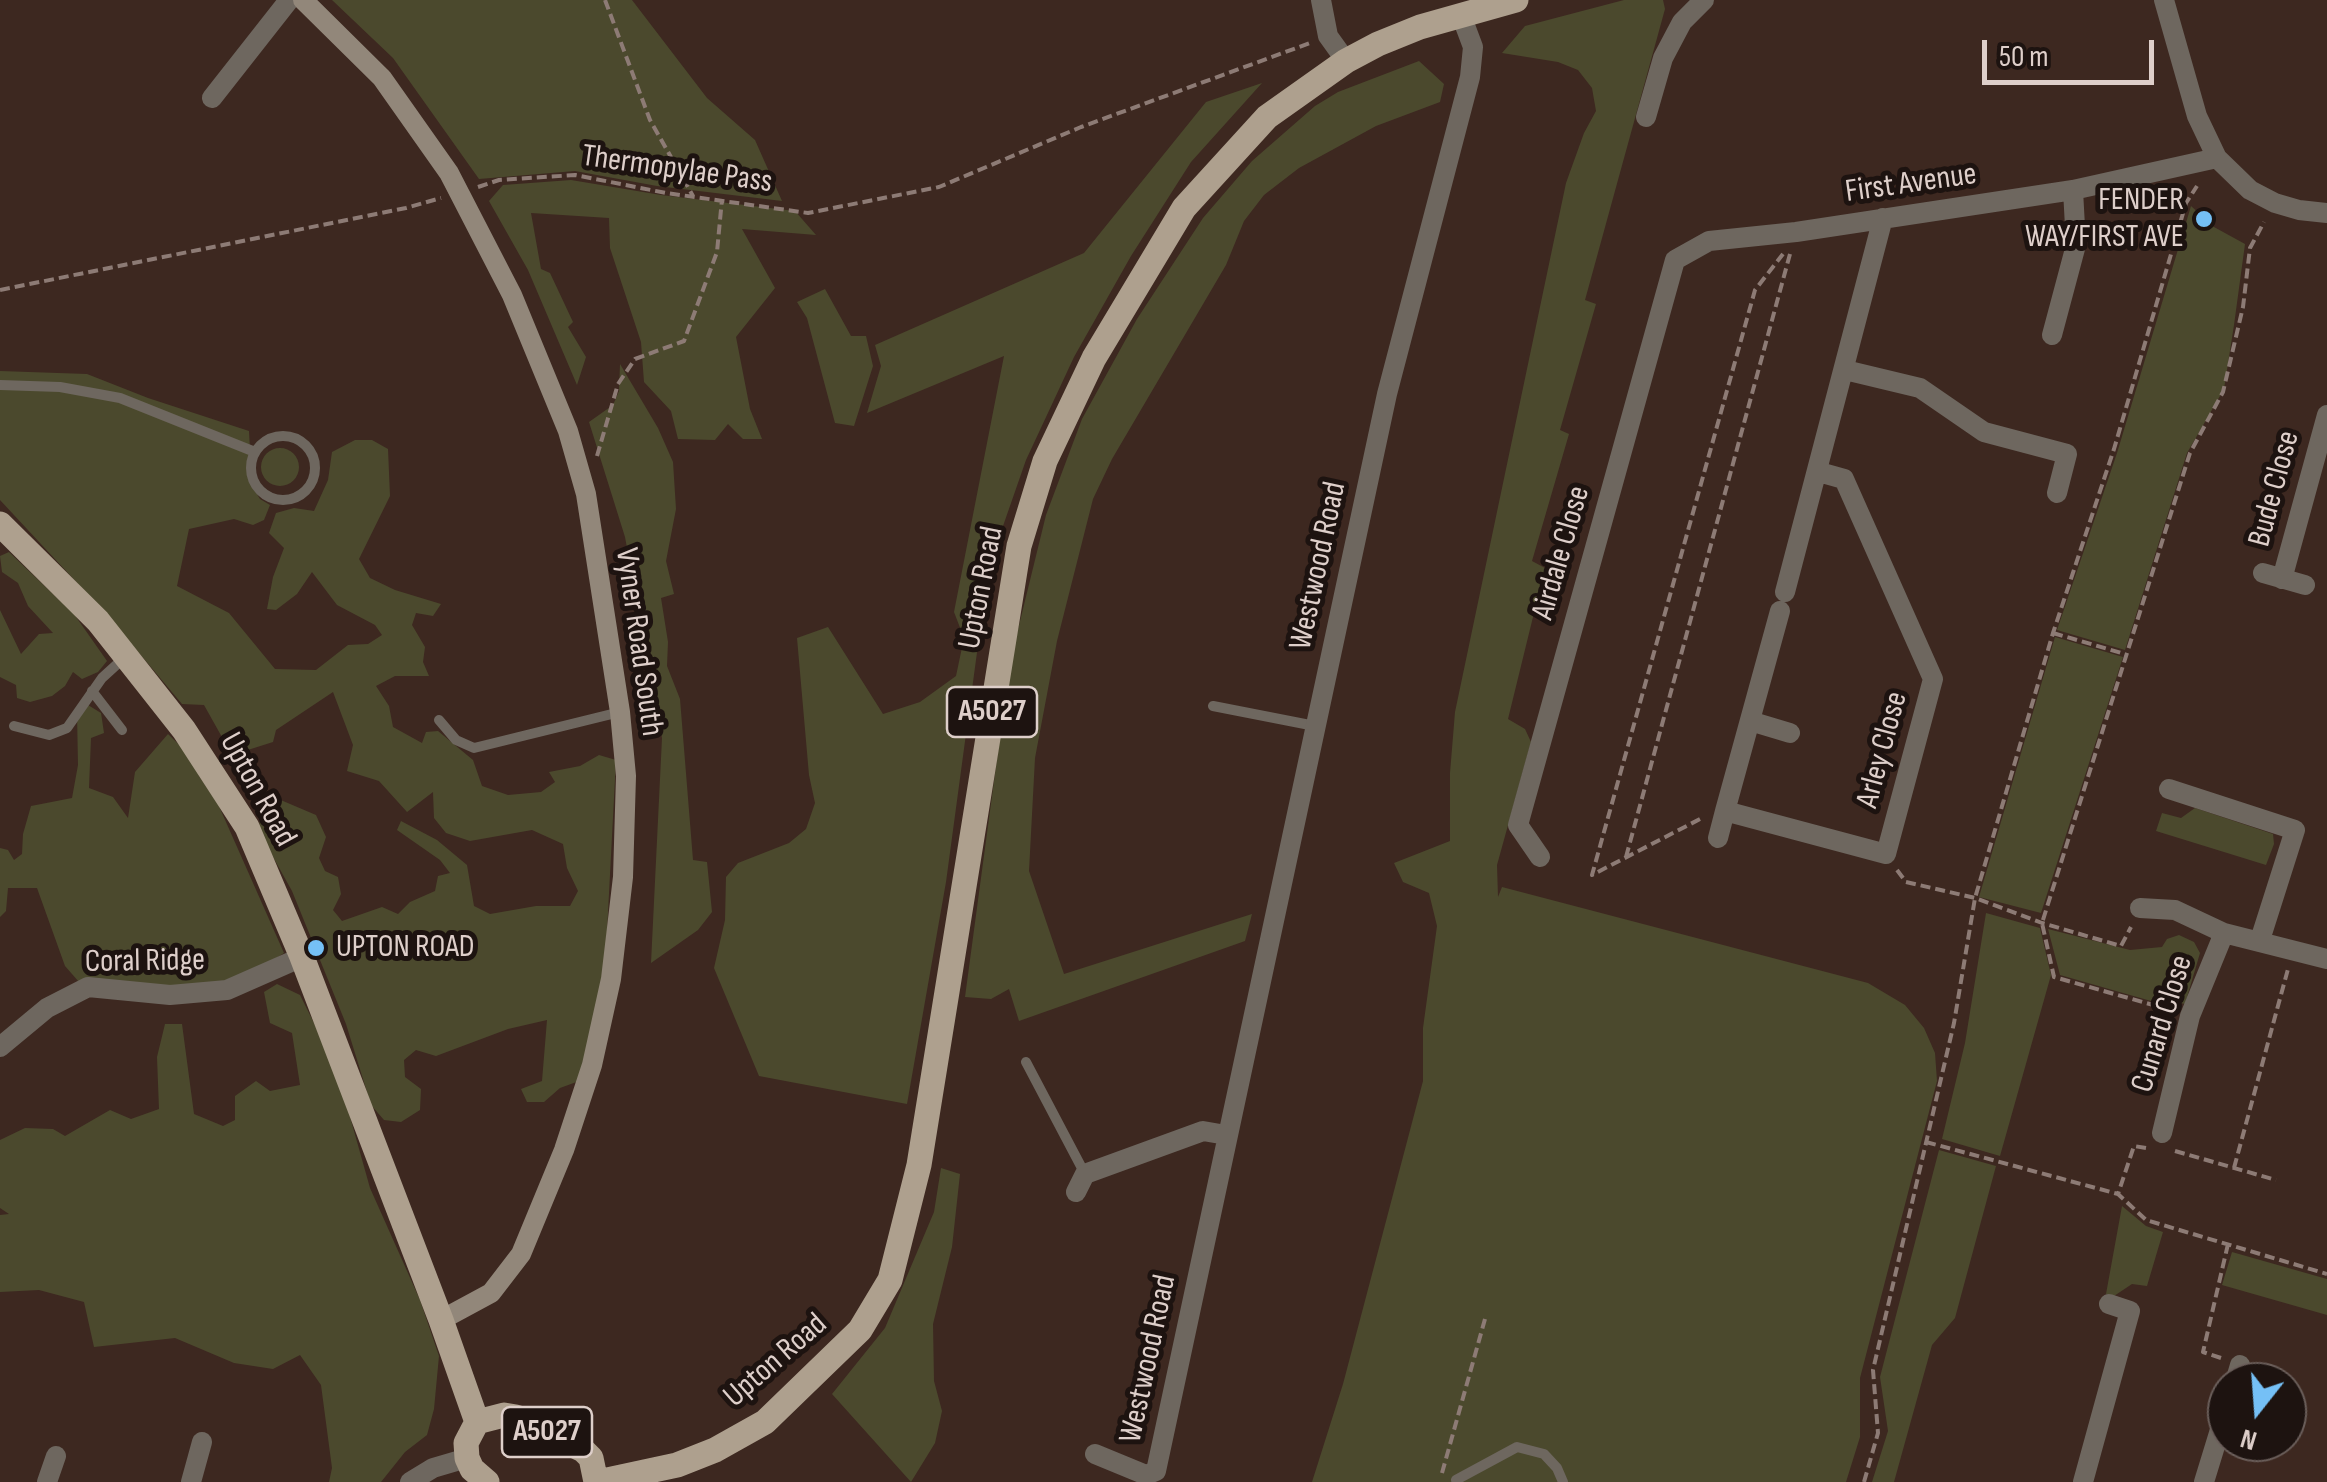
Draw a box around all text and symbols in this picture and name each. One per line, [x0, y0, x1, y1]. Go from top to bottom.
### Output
scale bar [1987, 20, 2160, 82]
text: 50 m [1999, 39, 2048, 75]
street label: Thermopylae Pass [579, 138, 775, 202]
street label: First Avenue [1843, 156, 1979, 212]
place label: FENDER WAY/FIRST AVE [2025, 182, 2184, 257]
marker: FENDER WAY/FIRST AVE [2193, 208, 2215, 230]
street label: Bude Close [2241, 427, 2309, 551]
street label: Westwood Road [1282, 479, 1356, 653]
street label: Airdale Close [1525, 482, 1599, 624]
street label: Upton Road [951, 523, 1013, 653]
street label: Vyner Road South [606, 545, 670, 739]
road number: A5027 [947, 687, 1037, 737]
street label: Arley Close [1849, 688, 1917, 812]
street label: Upton Road [210, 726, 304, 854]
place label: UPTON ROAD [336, 929, 475, 967]
marker: UPTON ROAD [305, 937, 327, 959]
street label: Coral Ridge [85, 942, 205, 982]
street label: Cunard Close [2124, 951, 2202, 1097]
street label: Westwood Road [1112, 1272, 1186, 1446]
street label: Upton Road [717, 1306, 835, 1416]
north arrow [2207, 1362, 2307, 1462]
road number: A5027 [502, 1407, 592, 1457]
text: N [2237, 1421, 2261, 1457]

